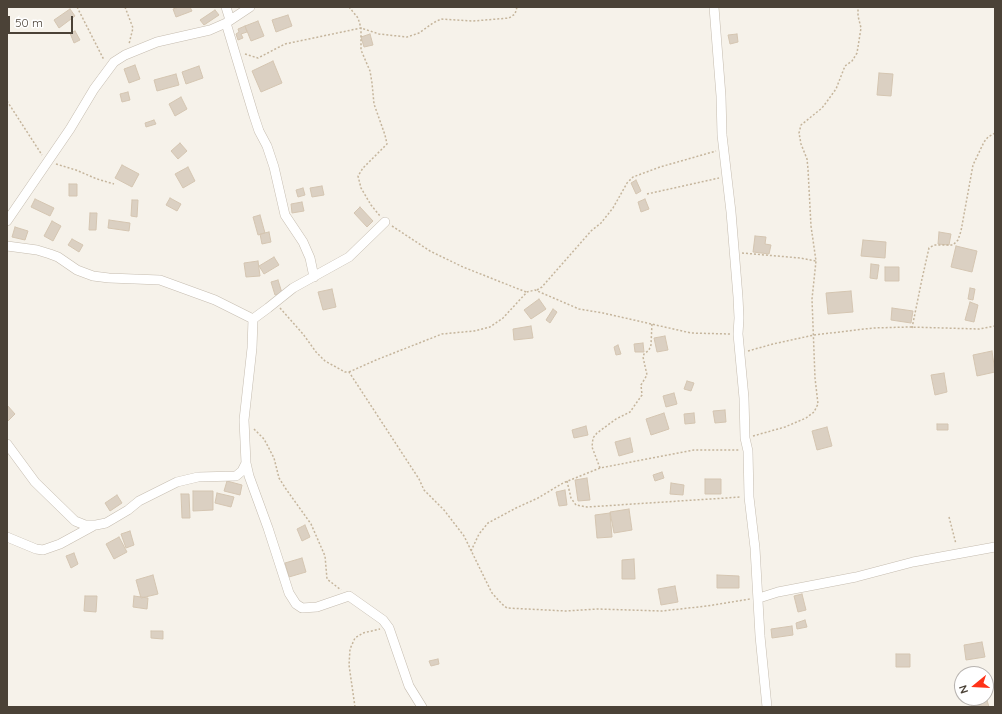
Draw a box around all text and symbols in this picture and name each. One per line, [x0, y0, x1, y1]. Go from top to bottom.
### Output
scale bar [10, 8, 75, 34]
text: 50 m [15, 15, 43, 30]
north arrow [954, 666, 994, 706]
text: N [956, 683, 971, 695]

